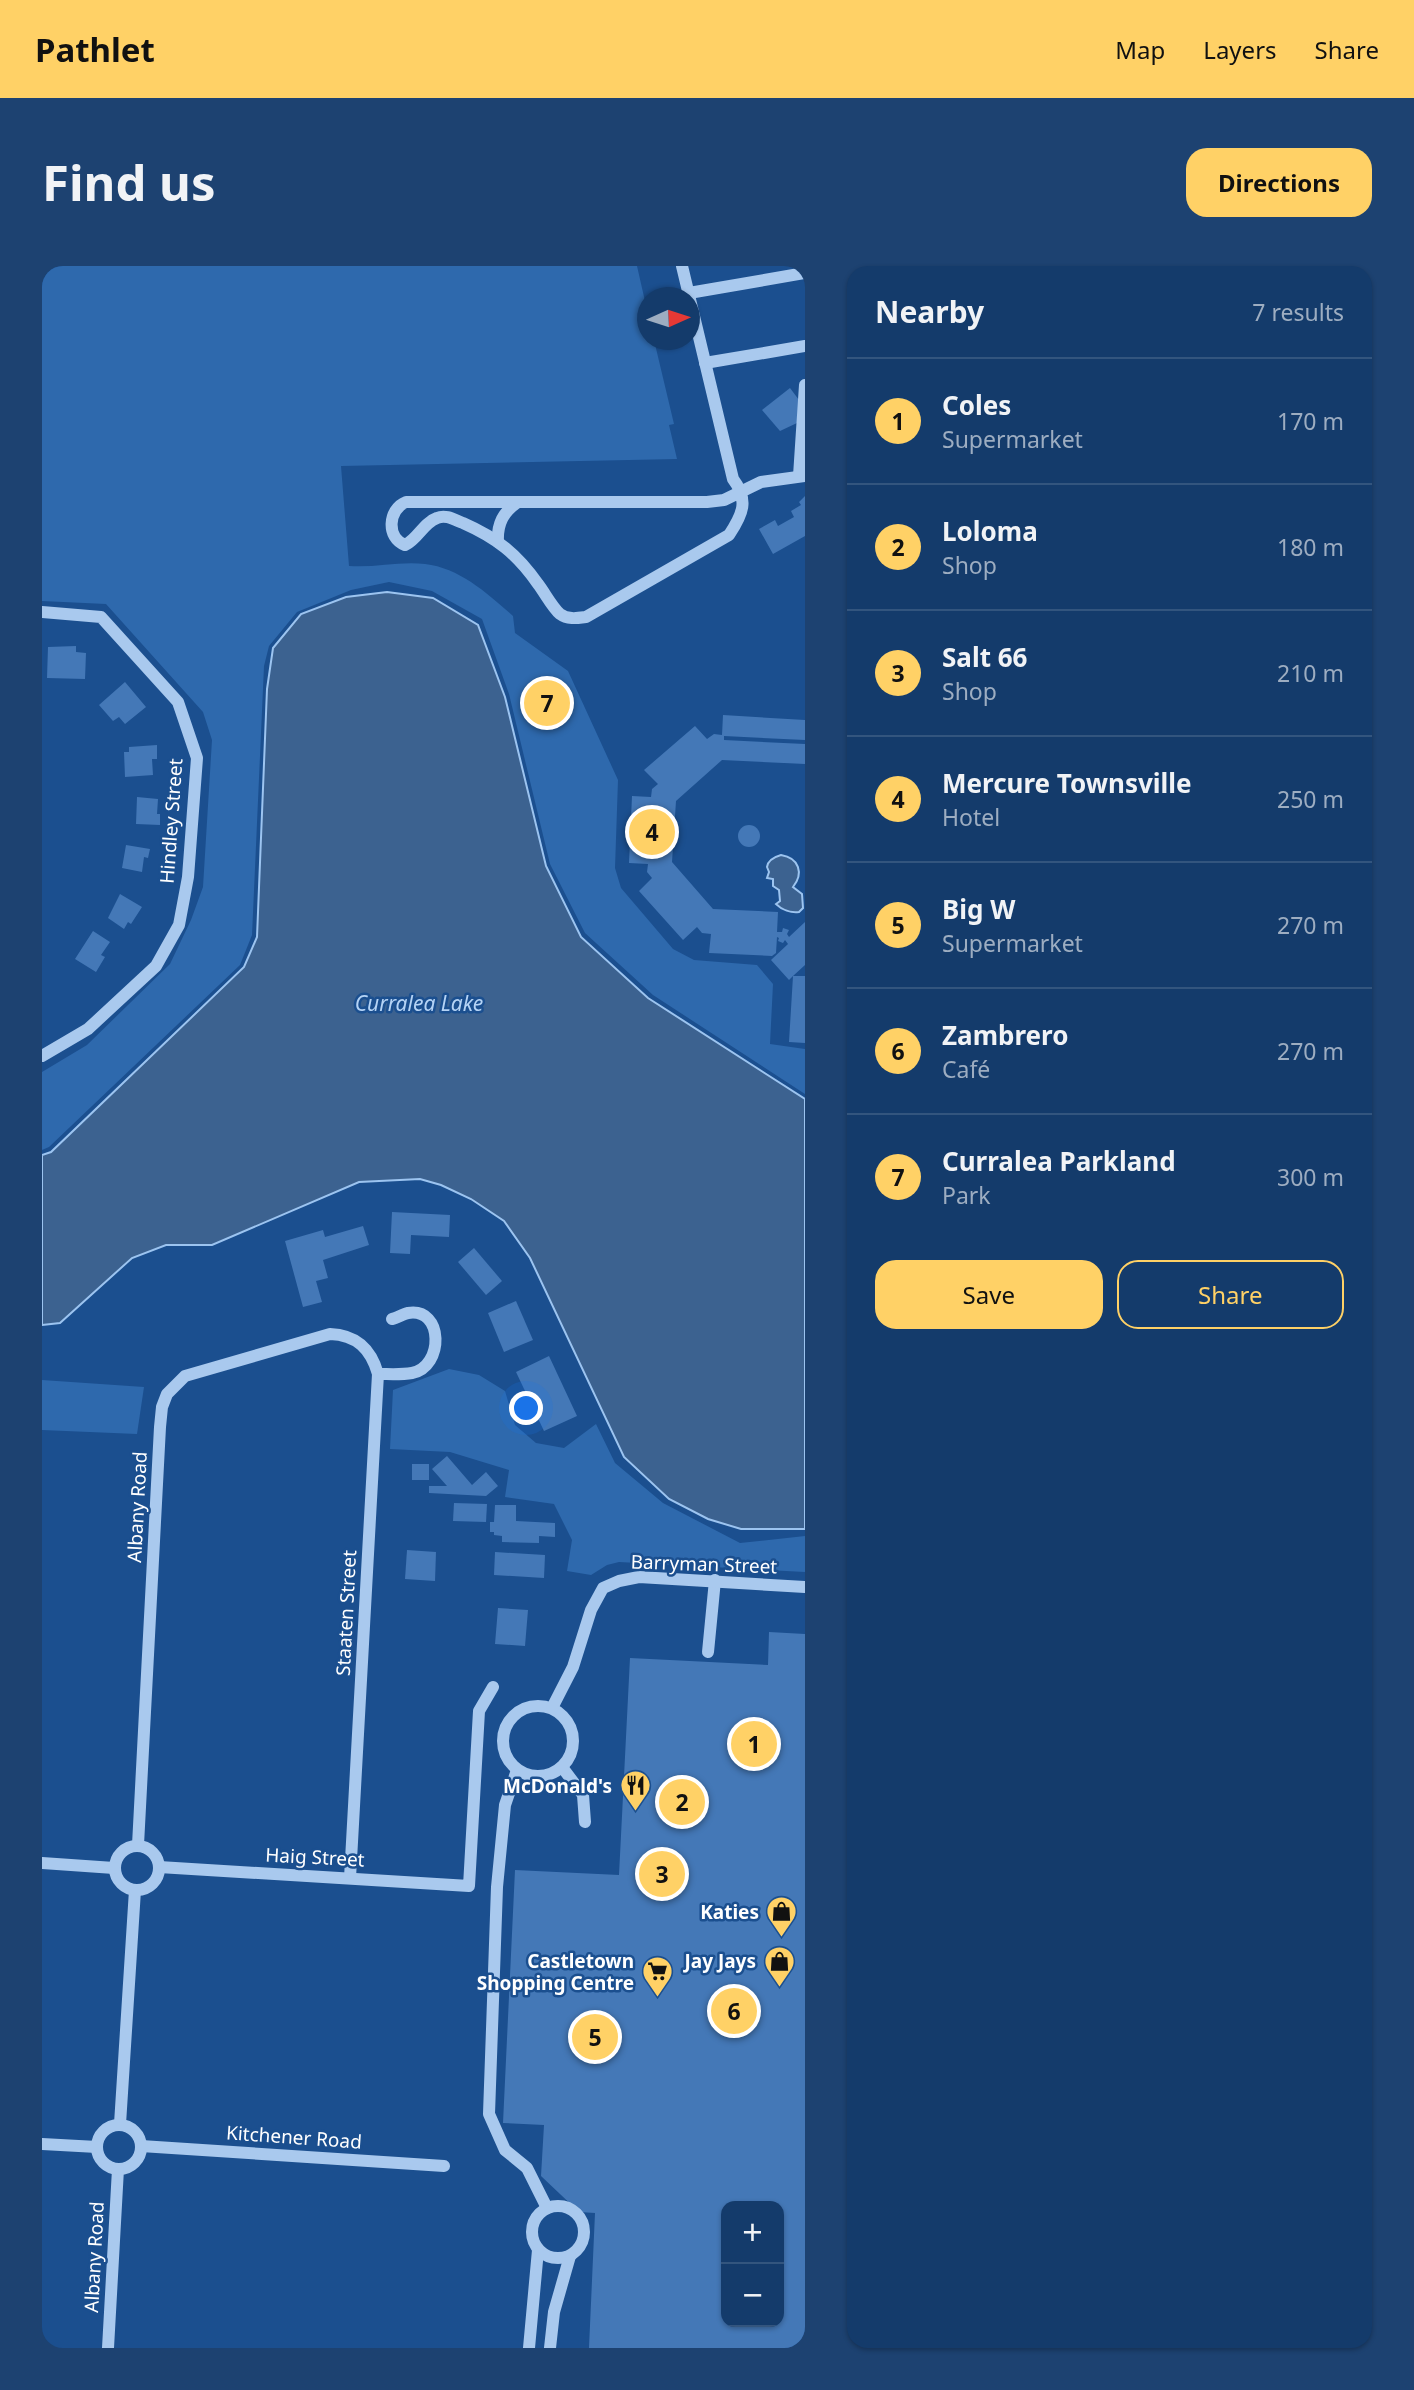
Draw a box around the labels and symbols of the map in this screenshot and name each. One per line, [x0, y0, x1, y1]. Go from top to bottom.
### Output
north arrow [637, 287, 700, 350]
pin: 7 [524, 677, 570, 729]
street label: Hindley Street [154, 757, 188, 884]
pin: 4 [629, 806, 675, 858]
water label: Curralea Lake [355, 989, 483, 1017]
your location [509, 1391, 543, 1425]
street label: Albany Road [121, 1451, 153, 1563]
street label: Barryman Street [630, 1548, 778, 1580]
street label: Staaten Street [330, 1549, 362, 1677]
pin: 1 [731, 1718, 777, 1770]
restaurant icon: McDonald's [618, 1769, 652, 1813]
place label: McDonald's [503, 1773, 612, 1799]
pin: 2 [659, 1776, 705, 1828]
street label: Haig Street [265, 1841, 365, 1873]
pin: 3 [639, 1848, 685, 1900]
shop icon: Katies [765, 1895, 799, 1939]
place label: Katies [700, 1899, 759, 1925]
shop icon: Jay Jays [762, 1944, 796, 1988]
place label: Castletown Shopping Centre [477, 1948, 634, 1996]
place label: Jay Jays [682, 1948, 756, 1974]
supermarket icon: Castletown Shopping Centre [640, 1955, 674, 1999]
pin: 6 [711, 1985, 757, 2037]
pin: 5 [572, 2011, 618, 2063]
street label: Kitchener Road [225, 2119, 363, 2155]
street label: Albany Road [78, 2201, 110, 2313]

